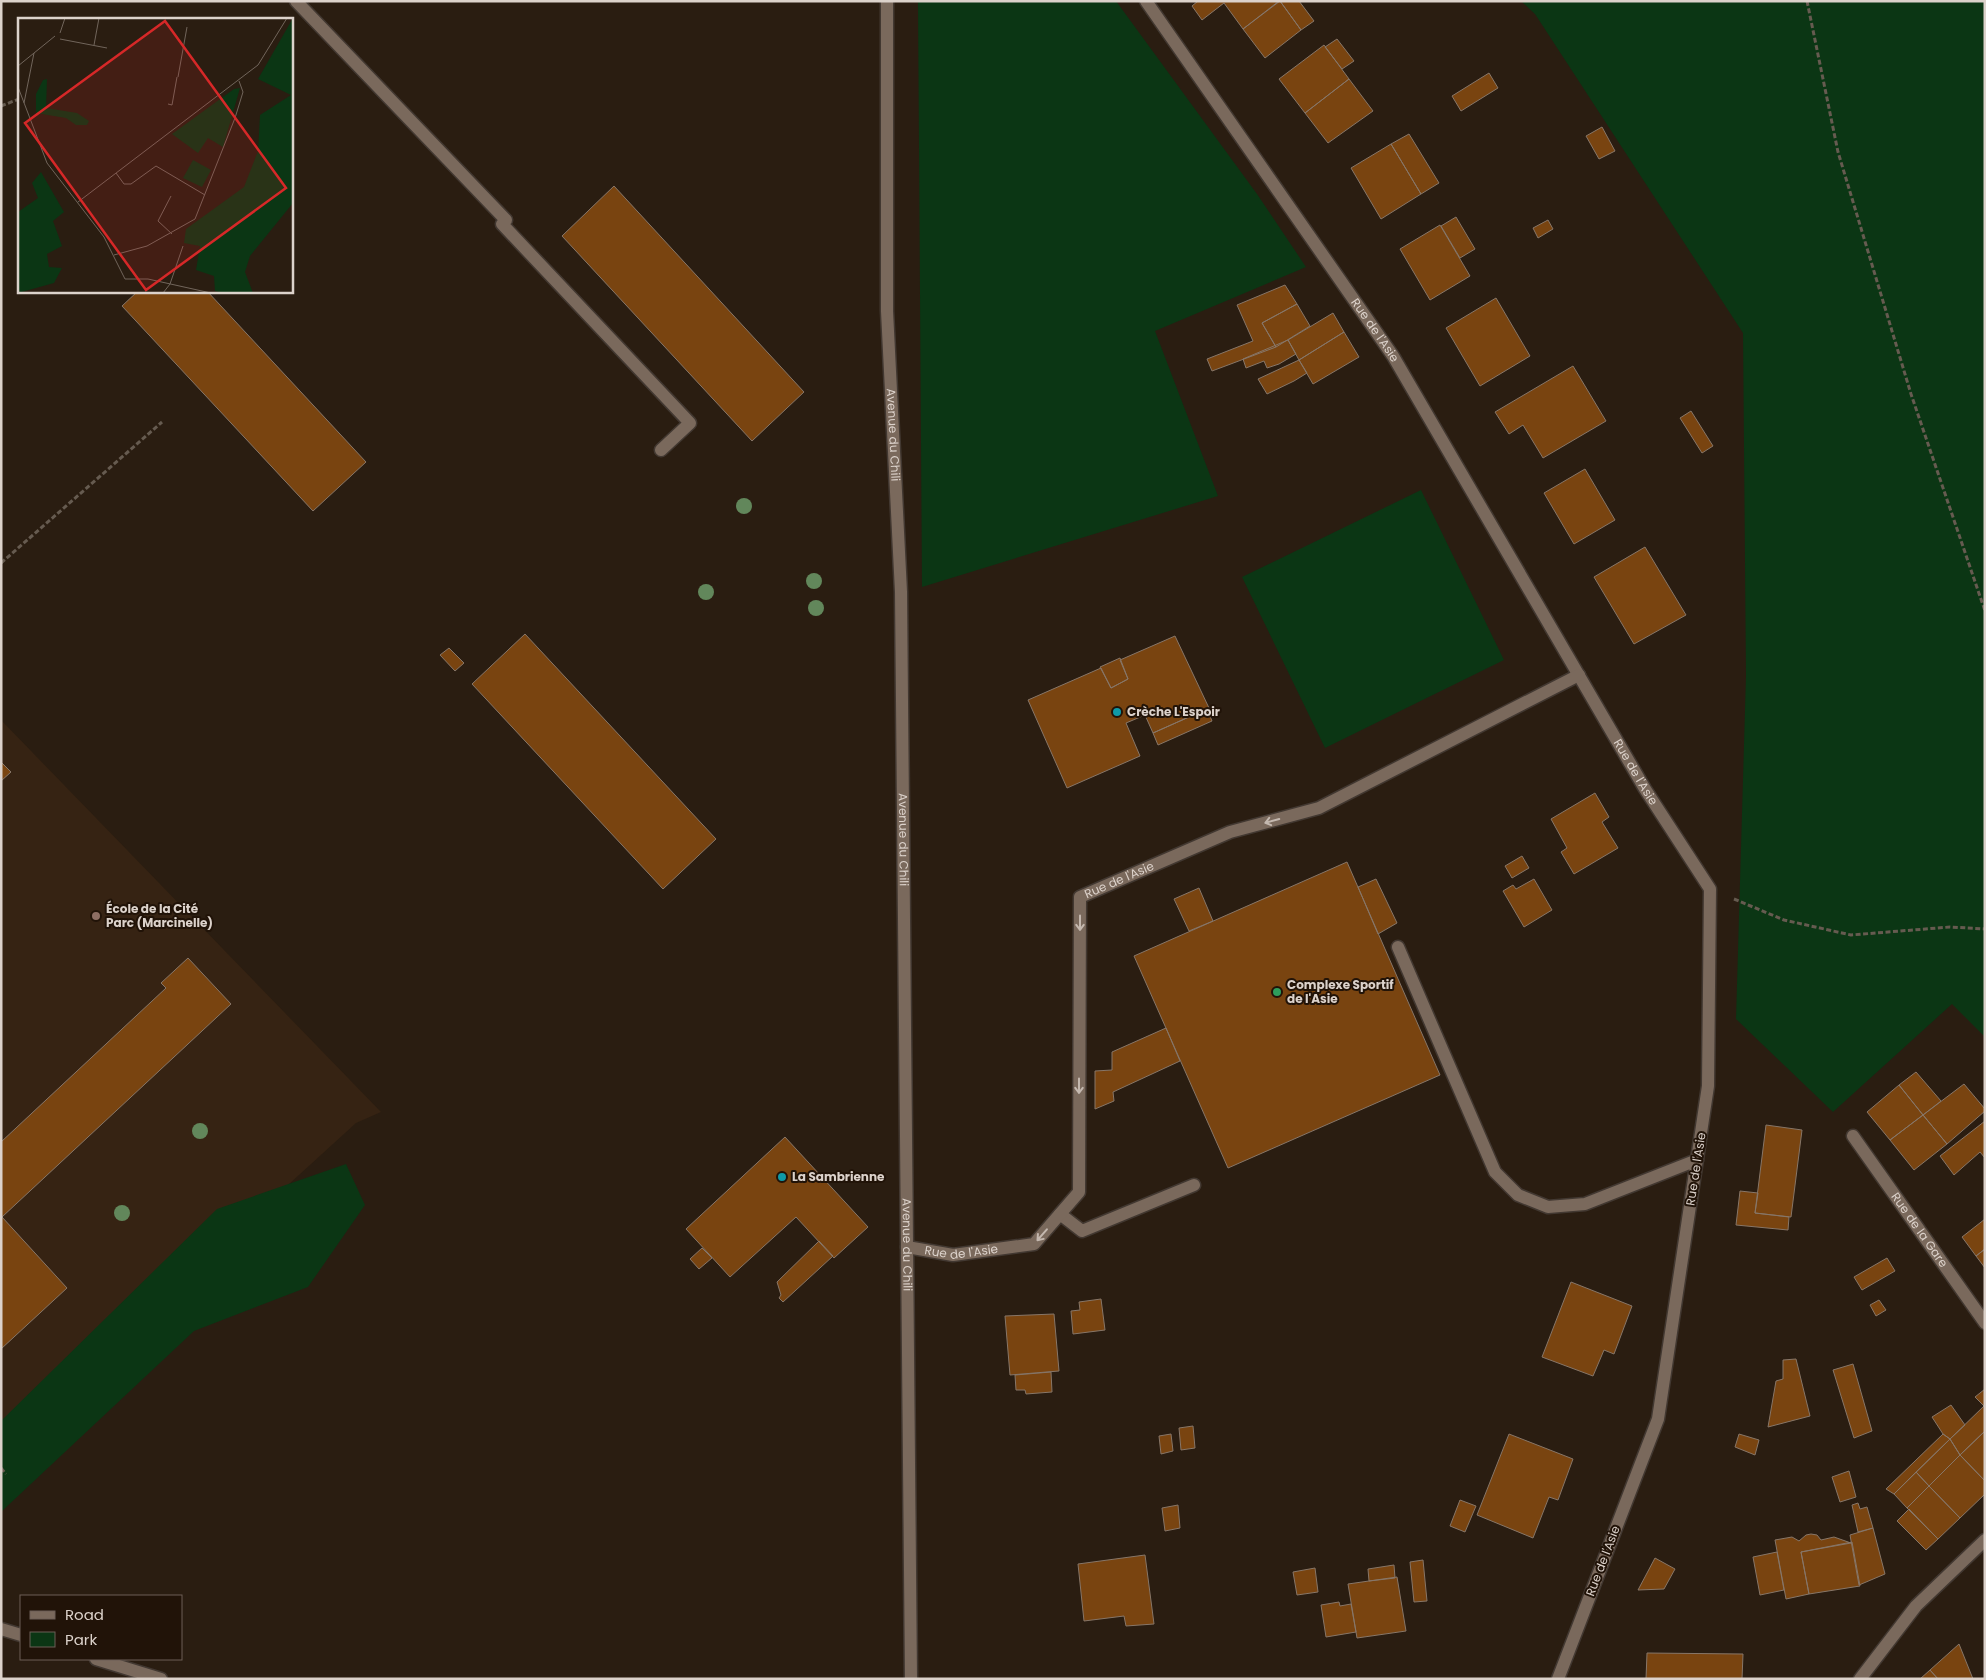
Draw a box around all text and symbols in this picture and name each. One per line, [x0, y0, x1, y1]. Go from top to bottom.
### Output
inset map [18, 18, 292, 292]
street label: Rue de l'Asie [1347, 295, 1404, 365]
street label: Avenue du Chili [883, 388, 904, 482]
place label: Crèche L'Espoir [1127, 703, 1220, 720]
marker: Crèche L'Espoir [1111, 706, 1123, 718]
street label: Rue de l'Asie [1610, 736, 1662, 808]
street label: Avenue du Chili [895, 793, 913, 886]
one-way arrow [1264, 817, 1280, 826]
street label: Rue de l'Asie [1082, 857, 1156, 902]
place label: École de la Cité Parc (Marcinelle) [106, 900, 213, 931]
marker: École de la Cité Parc (Marcinelle) [90, 910, 102, 922]
one-way arrow [1075, 914, 1085, 931]
place label: Complexe Sportif de l'Asie [1287, 976, 1394, 1007]
marker: Complexe Sportif de l'Asie [1271, 986, 1283, 998]
one-way arrow [1074, 1077, 1084, 1093]
street label: Rue de l'Asie [1681, 1131, 1710, 1207]
place label: La Sambrienne [792, 1168, 885, 1185]
marker: La Sambrienne [776, 1171, 788, 1183]
street label: Rue de la Gare [1887, 1189, 1952, 1271]
street label: Avenue du Chili [899, 1198, 916, 1291]
one-way arrow [1036, 1228, 1048, 1241]
street label: Rue de l'Asie [923, 1240, 999, 1263]
street label: Rue de l'Asie [1581, 1523, 1624, 1598]
legend [20, 1595, 182, 1660]
text: Road [65, 1604, 104, 1625]
text: Park [65, 1629, 97, 1650]

